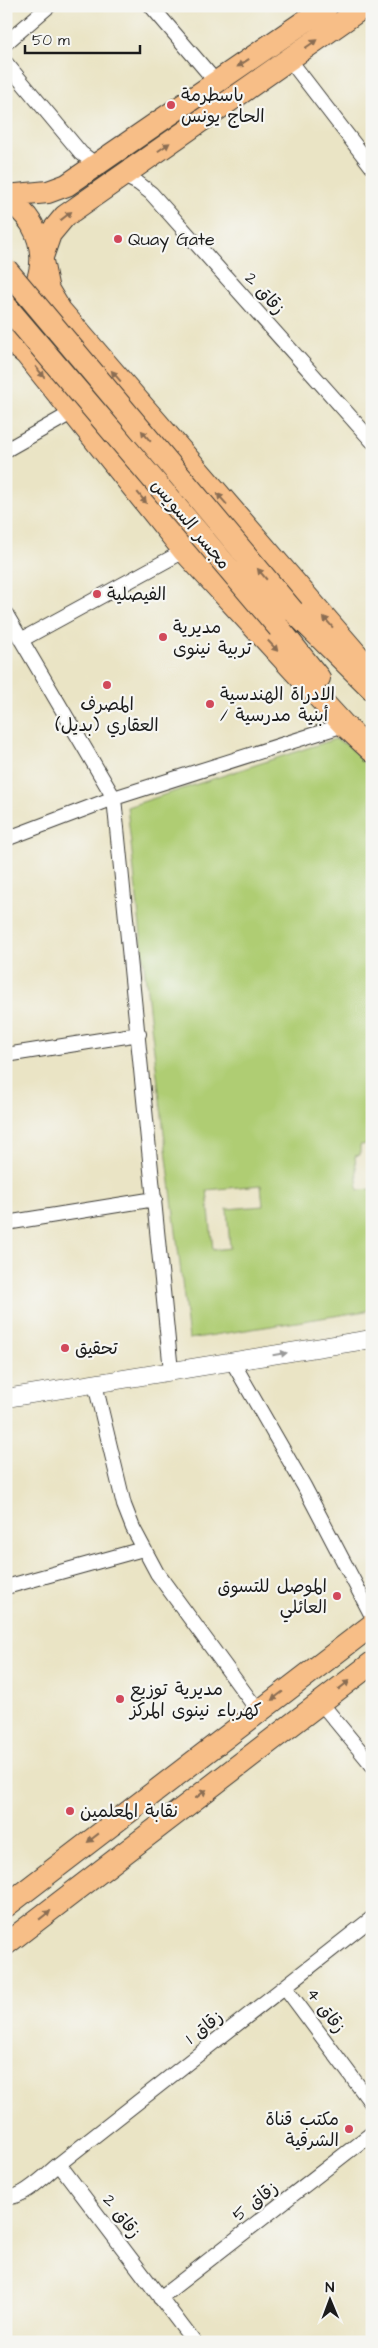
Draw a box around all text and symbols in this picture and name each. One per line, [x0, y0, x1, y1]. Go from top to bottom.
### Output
scale bar [25, 22, 140, 54]
text: 50 m [32, 30, 70, 51]
one-way arrow [304, 39, 318, 49]
one-way arrow [236, 58, 250, 68]
place label: باسطرمة الحاج يونس [181, 83, 265, 129]
marker: باسطرمة الحاج يونس [165, 99, 177, 111]
one-way arrow [157, 143, 170, 153]
one-way arrow [59, 211, 72, 222]
place label: Quay Gate [128, 227, 215, 253]
marker: Quay Gate [112, 233, 124, 245]
street label: زقاق 2 [239, 266, 291, 320]
one-way arrow [35, 365, 46, 378]
one-way arrow [111, 369, 122, 382]
one-way arrow [141, 430, 152, 443]
street label: مجسر السويس [145, 474, 236, 575]
one-way arrow [137, 491, 148, 504]
one-way arrow [217, 493, 228, 505]
one-way arrow [257, 568, 268, 580]
place label: الفيصلية [107, 582, 166, 607]
marker: الفيصلية [91, 588, 103, 600]
place label: مديرية تربية نينوى [173, 615, 252, 661]
one-way arrow [322, 617, 334, 629]
marker: مديرية تربية نينوى [157, 631, 169, 643]
one-way arrow [267, 640, 279, 652]
marker: المصرف العقاري (بديل) [101, 679, 113, 691]
place label: الادراة الهندسية / أبنية مدرسية [220, 682, 335, 728]
place label: المصرف العقاري (بديل) [55, 692, 159, 738]
marker: الادراة الهندسية / أبنية مدرسية [204, 698, 216, 710]
place label: تحقيق [75, 1336, 119, 1361]
marker: تحقيق [59, 1342, 71, 1354]
one-way arrow [272, 1349, 288, 1357]
place label: الموصل للتسوق العائلي [218, 1574, 327, 1623]
marker: الموصل للتسوق العائلي [331, 1590, 343, 1602]
place label: مديرية توزيع كهرباء نينوى المركز [128, 1677, 262, 1723]
one-way arrow [337, 1679, 350, 1690]
one-way arrow [271, 1691, 284, 1702]
marker: مديرية توزيع كهرباء نينوى المركز [114, 1693, 126, 1705]
one-way arrow [194, 1789, 208, 1799]
place label: نقابة المعلمين [80, 1799, 178, 1824]
marker: نقابة المعلمين [64, 1805, 76, 1817]
one-way arrow [87, 1833, 100, 1844]
one-way arrow [38, 1909, 51, 1920]
street label: زقاق 4 [300, 1982, 351, 2038]
street label: زقاق 1 [180, 2005, 228, 2050]
place label: مكتب قناة الشرقية [266, 2107, 339, 2153]
marker: مكتب قناة الشرقية [343, 2123, 355, 2135]
street label: زقاق 5 [227, 2175, 284, 2227]
street label: زقاق 2 [97, 2189, 147, 2244]
north arrow [306, 2276, 356, 2326]
text: N [325, 2278, 335, 2298]

